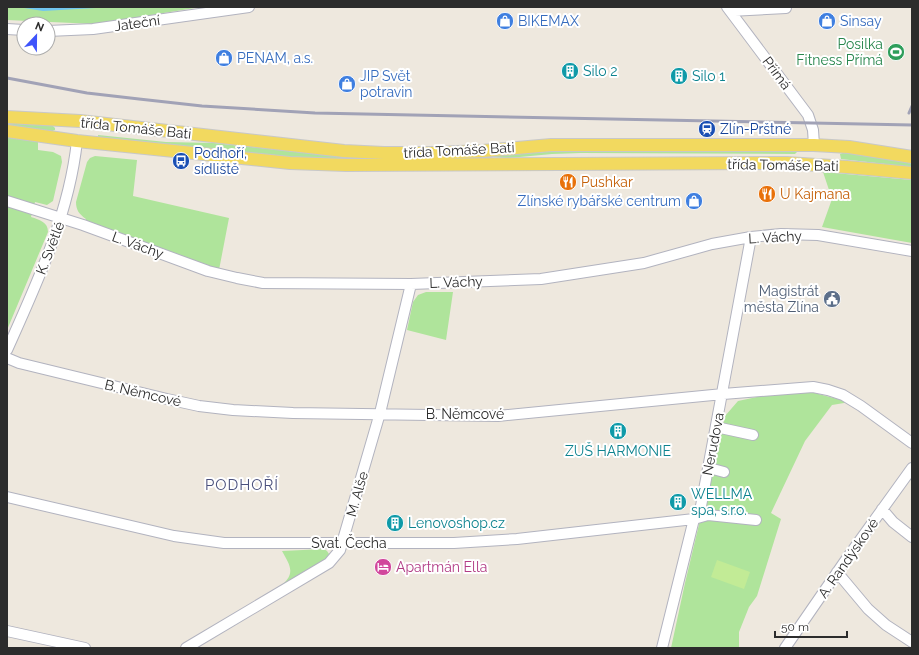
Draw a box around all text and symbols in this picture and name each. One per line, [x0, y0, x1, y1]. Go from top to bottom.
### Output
shop icon: BIKEMAX [495, 11, 515, 31]
shop icon: Sinsay [817, 11, 837, 31]
street label: Jateční [113, 12, 162, 34]
place label: BIKEMAX [518, 13, 579, 29]
place label: Sinsay [840, 13, 882, 29]
north arrow [16, 16, 56, 56]
text: N [33, 20, 46, 35]
place label: Posilka Fitness Přímá [796, 36, 883, 68]
sports icon: Posilka Fitness Přímá [886, 42, 906, 62]
shop icon: PENAM, a.s. [214, 48, 234, 68]
place label: PENAM, a.s. [237, 50, 313, 66]
street label: Přímá [759, 53, 795, 93]
building icon: Silo 2 [560, 61, 580, 81]
place label: Silo 2 [583, 63, 618, 79]
building icon: Silo 1 [669, 66, 689, 86]
place label: JIP Svět potravin [360, 68, 413, 100]
place label: Silo 1 [692, 68, 725, 84]
shop icon: JIP Svět potravin [337, 74, 357, 94]
street label: třída Tomáše Bati [80, 114, 192, 142]
station icon: Zlín-Prštné [697, 119, 717, 139]
place label: Zlín-Prštné [720, 121, 791, 137]
street label: třída Tomáše Bati [403, 139, 515, 161]
place label: Podhoří, sídliště [194, 145, 247, 177]
bus stop icon: Podhoří, sídliště [171, 151, 191, 171]
street label: třída Tomáše Bati [727, 156, 839, 174]
restaurant icon: Pushkar [558, 172, 578, 192]
place label: Pushkar [581, 174, 633, 190]
restaurant icon: U Kajmana [757, 184, 777, 204]
place label: U Kajmana [780, 186, 850, 202]
shop icon: Zlínské rybářské centrum [684, 191, 704, 211]
place label: Zlínské rybářské centrum [518, 193, 681, 209]
street label: K. Světlé [33, 219, 67, 277]
street label: L. Váchy [110, 228, 166, 262]
street label: L. Váchy [748, 228, 803, 246]
street label: L. Váchy [429, 273, 483, 291]
place label: Magistrát města Zlína [744, 283, 819, 315]
public building icon: Magistrát města Zlína [822, 289, 842, 309]
street label: B. Němcové [103, 376, 183, 410]
street label: B. Němcové [426, 406, 504, 422]
street label: Nerudova [699, 411, 727, 477]
building icon: ZUŠ HARMONIE [608, 421, 628, 441]
place label: ZUŠ HARMONIE [565, 441, 671, 459]
street label: M. Alše [343, 470, 371, 518]
district label: PODHOŘÍ [205, 475, 279, 494]
place label: WELLMA spa, s.r.o. [691, 486, 753, 518]
building icon: WELLMA spa, s.r.o. [668, 492, 688, 512]
building icon: Lenovoshop.cz [385, 513, 405, 533]
place label: Lenovoshop.cz [408, 515, 505, 531]
street label: A. Randýskové [815, 515, 881, 601]
street label: Svat. Čecha [311, 533, 387, 551]
hotel icon: Apartmán Ella [373, 557, 393, 577]
place label: Apartmán Ella [396, 559, 487, 575]
scale bar [775, 613, 847, 639]
text: 50 m [781, 620, 809, 634]

